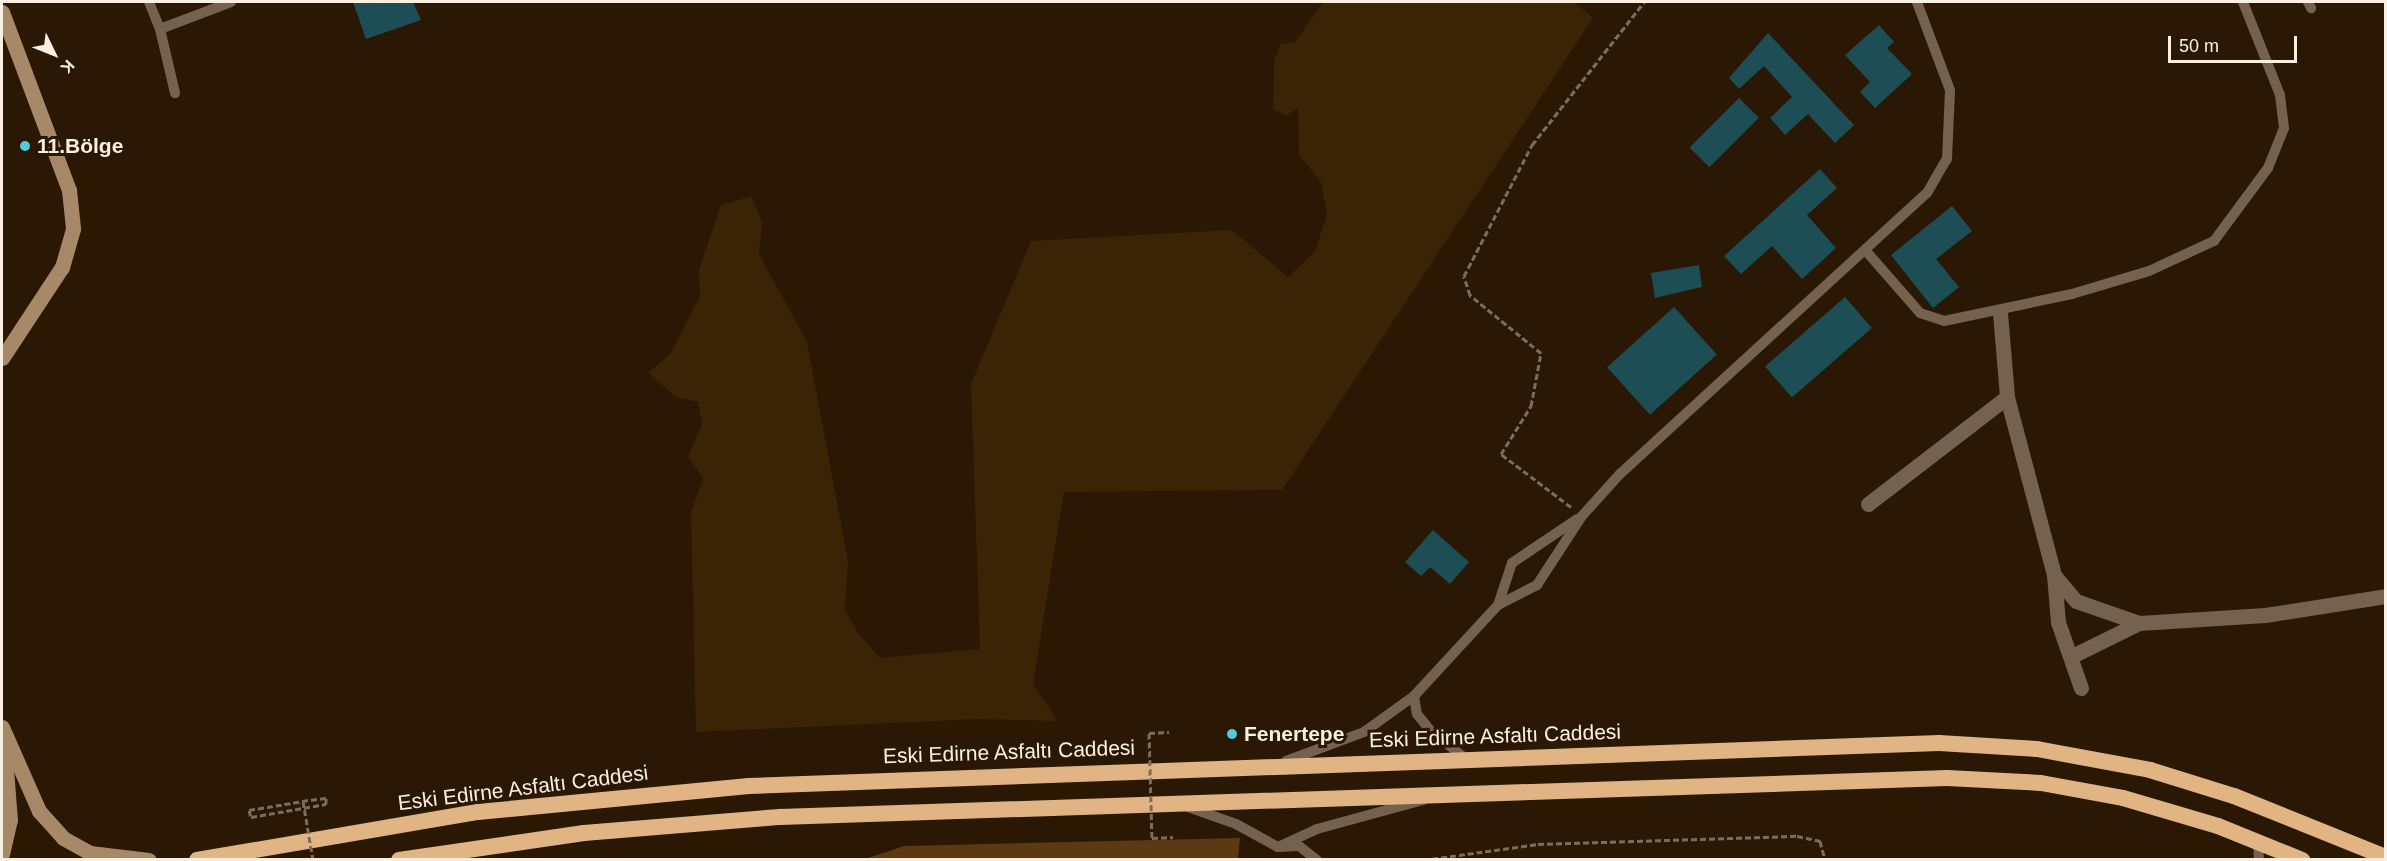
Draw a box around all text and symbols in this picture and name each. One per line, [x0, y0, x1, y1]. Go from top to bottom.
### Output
north arrow [24, 24, 84, 84]
scale bar [2171, 24, 2300, 62]
text: 50 m [2179, 36, 2219, 56]
text: K [57, 57, 78, 77]
place label: 11.Bölge [37, 133, 123, 159]
marker: 11.Bölge [18, 139, 32, 153]
street label: Eski Edirne Asfaltı Caddesi [1368, 719, 1622, 753]
place label: Fenertepe [1244, 721, 1344, 747]
marker: Fenertepe [1225, 727, 1239, 741]
street label: Eski Edirne Asfaltı Caddesi [882, 735, 1136, 769]
street label: Eski Edirne Asfaltı Caddesi [396, 760, 650, 816]

